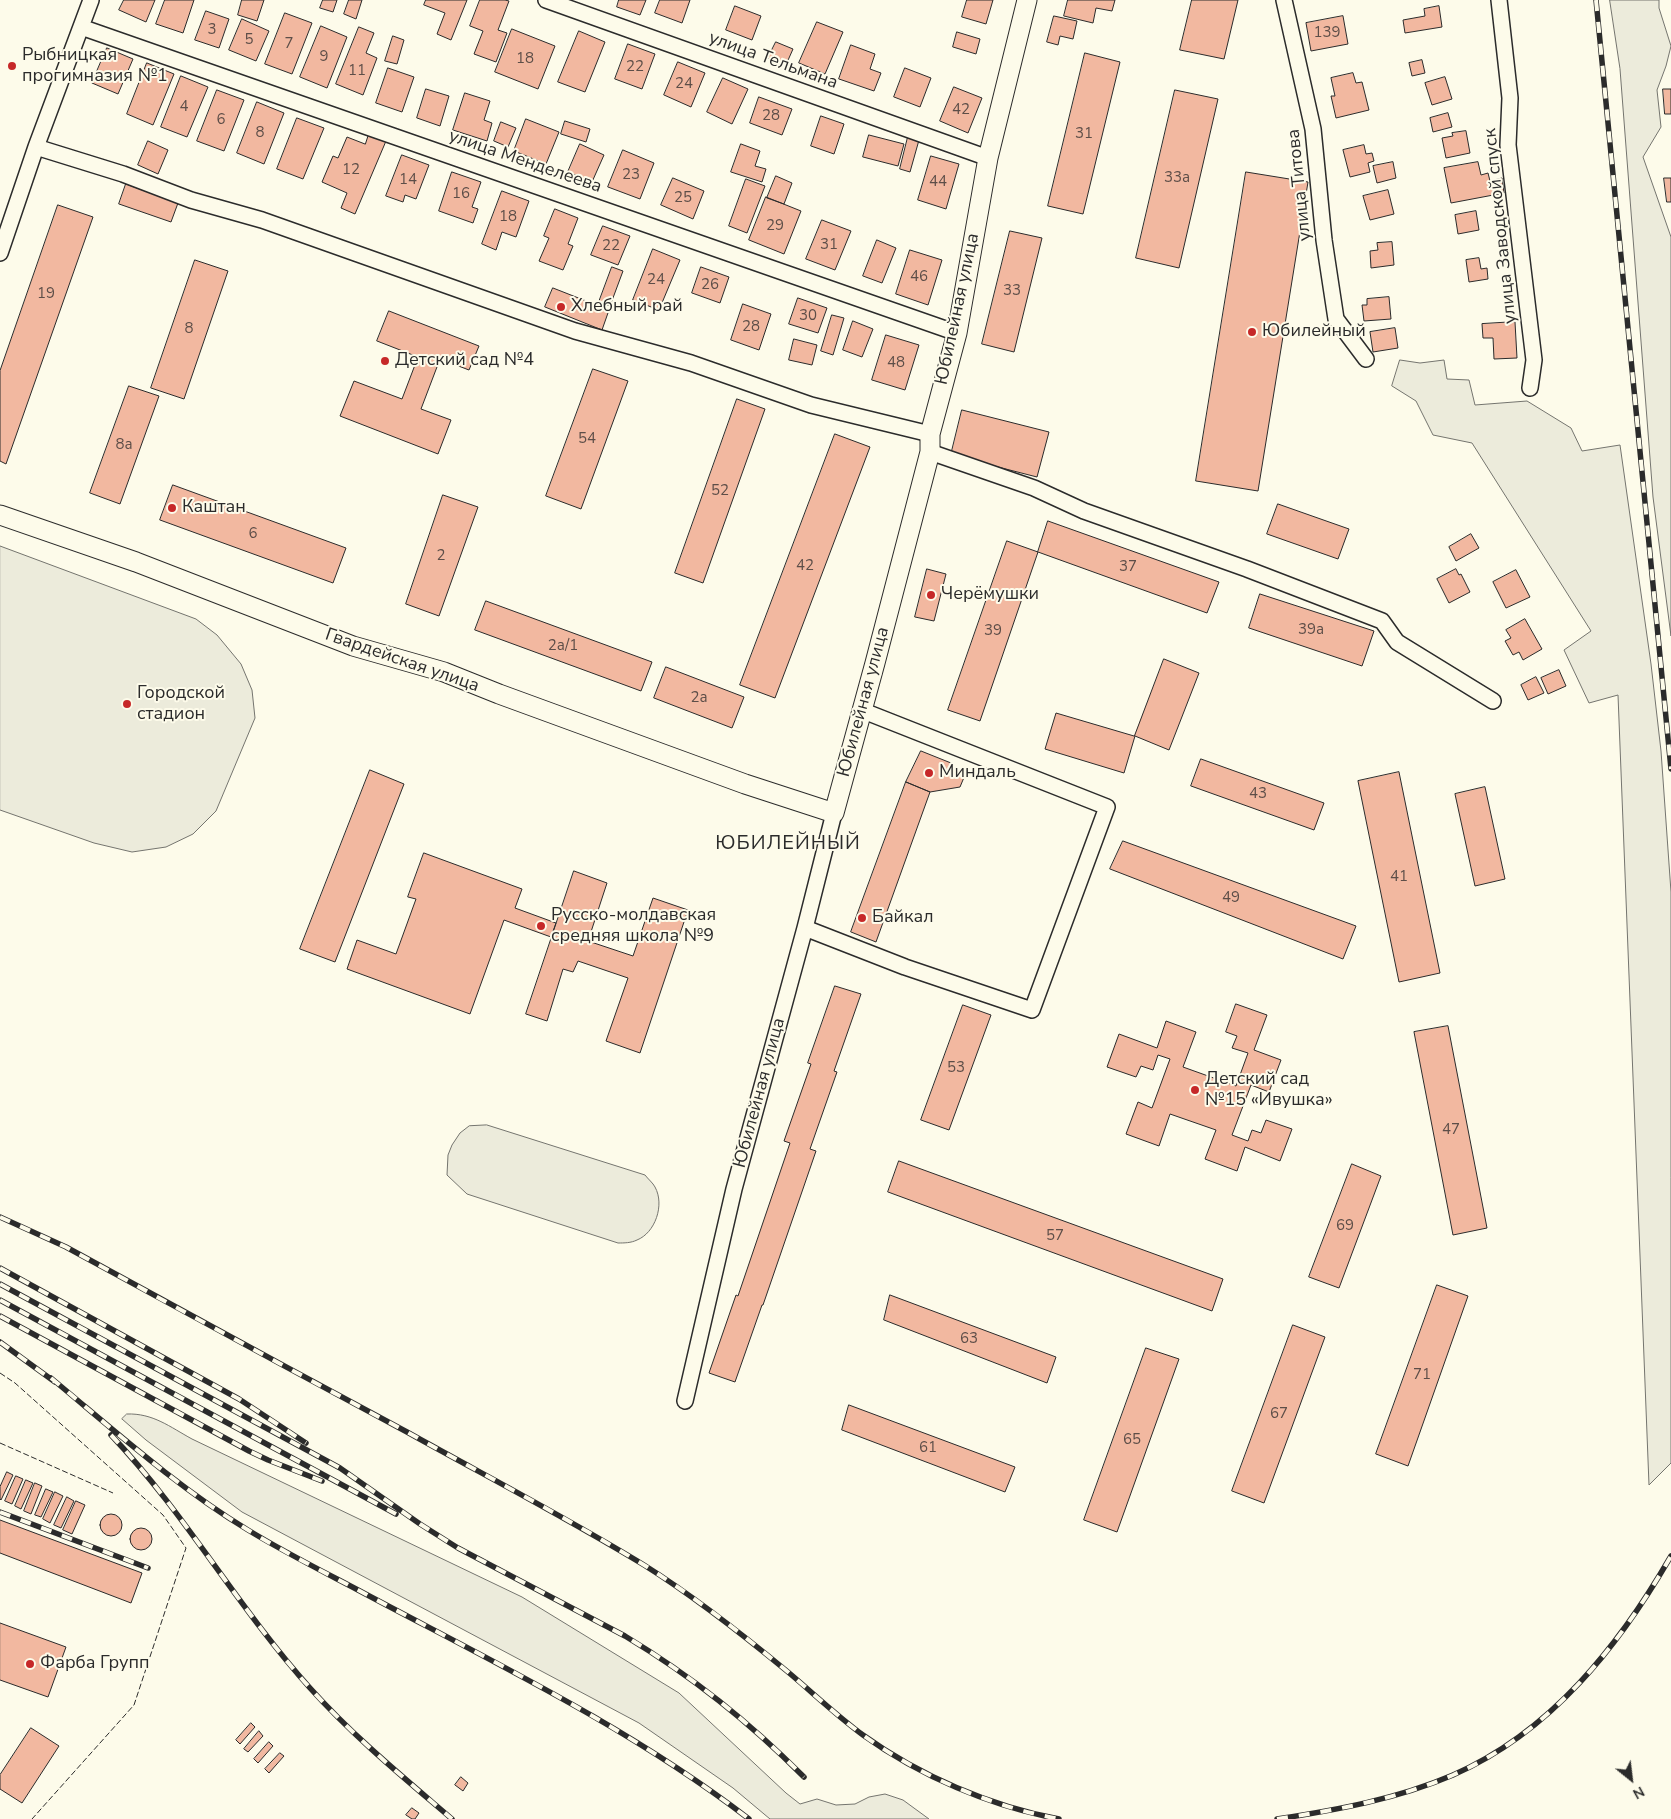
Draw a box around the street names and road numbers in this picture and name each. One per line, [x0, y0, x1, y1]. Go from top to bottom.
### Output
street label: улица Тельмана [705, 28, 841, 94]
street label: улица Менделеева [446, 126, 604, 198]
street label: улица Заводской спуск [1480, 127, 1522, 325]
street label: улица Титова [1283, 128, 1317, 242]
street label: Юбилейная улица [931, 231, 985, 387]
street label: Гвардейская улица [322, 624, 482, 698]
street label: Юбилейная улица [834, 625, 894, 779]
street label: Юбилейная улица [730, 1016, 790, 1170]

